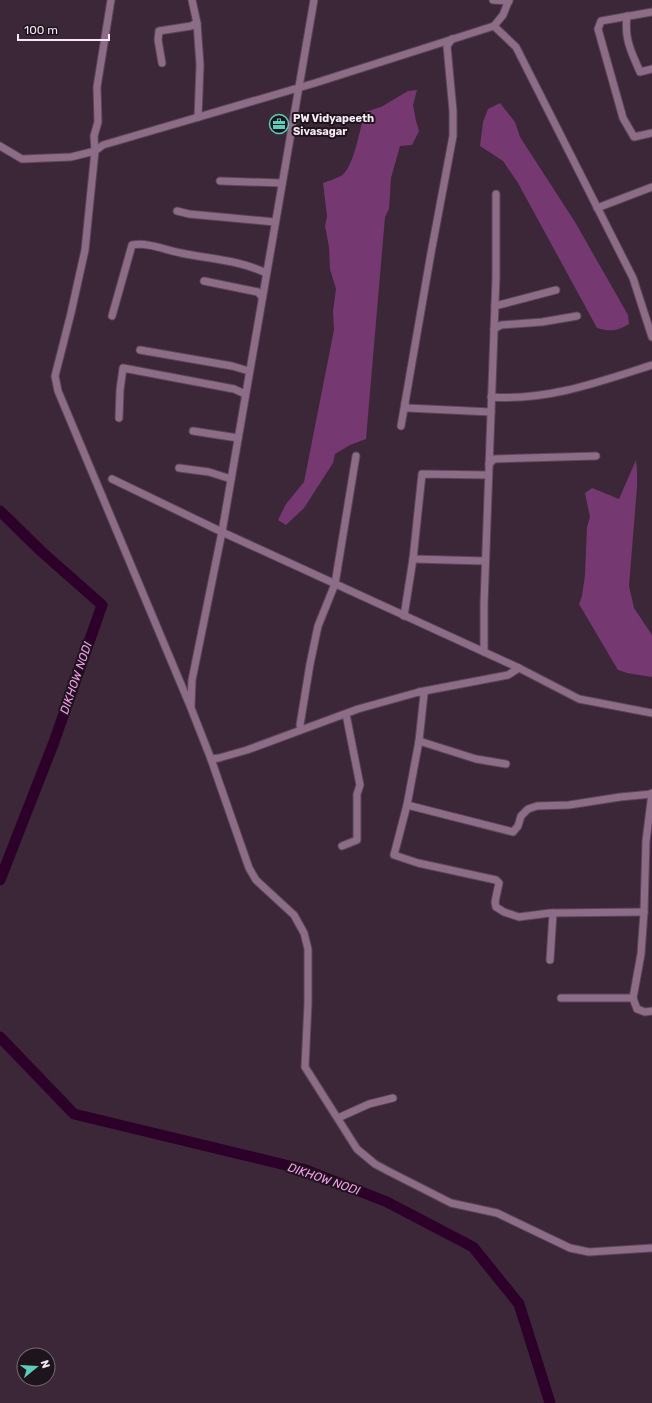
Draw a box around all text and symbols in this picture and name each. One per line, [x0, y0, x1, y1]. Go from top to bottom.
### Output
scale bar [18, 16, 109, 42]
text: 100 m [24, 23, 58, 37]
place label: PW Vidyapeeth Sivasagar [293, 112, 374, 138]
office icon: PW Vidyapeeth Sivasagar [268, 113, 290, 135]
water label: DIKHOW NODI [57, 639, 95, 716]
water label: DIKHOW NODI [286, 1160, 363, 1198]
north arrow [16, 1347, 56, 1387]
text: N [38, 1358, 52, 1370]

